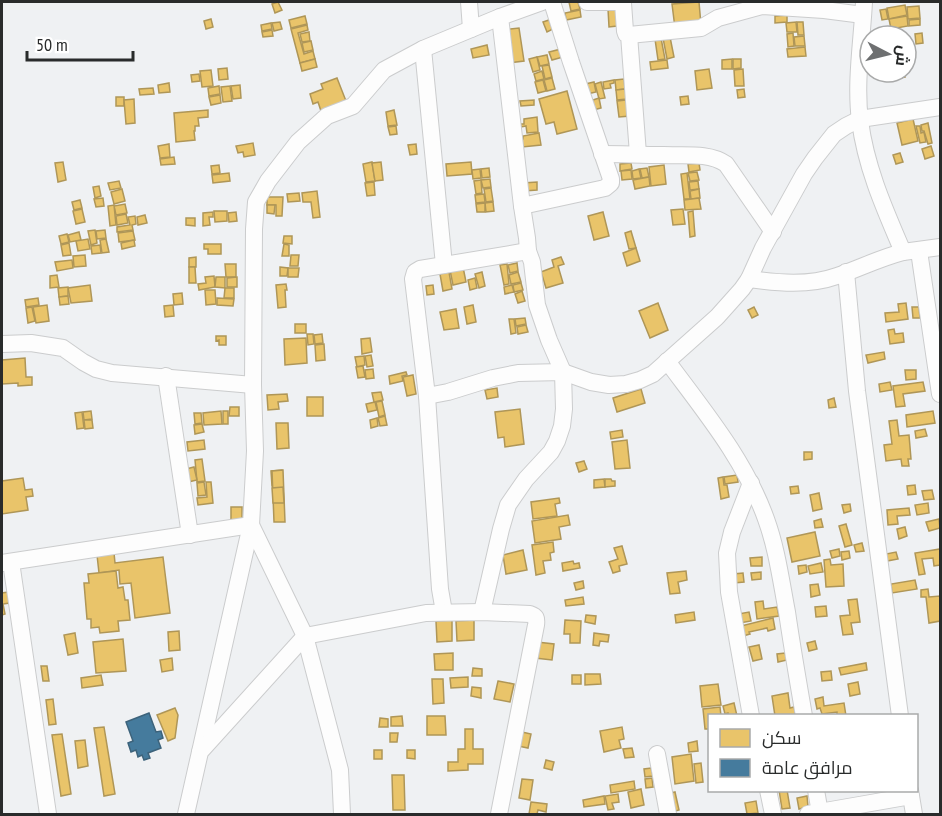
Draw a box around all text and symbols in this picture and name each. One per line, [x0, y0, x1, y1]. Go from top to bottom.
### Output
scale bar [27, 24, 134, 62]
north arrow [858, 24, 918, 84]
text: 50 m [36, 33, 68, 56]
text: ش [892, 44, 914, 67]
legend [708, 714, 918, 792]
text: سكن [762, 726, 801, 749]
text: مرافق عامة [762, 756, 853, 780]

